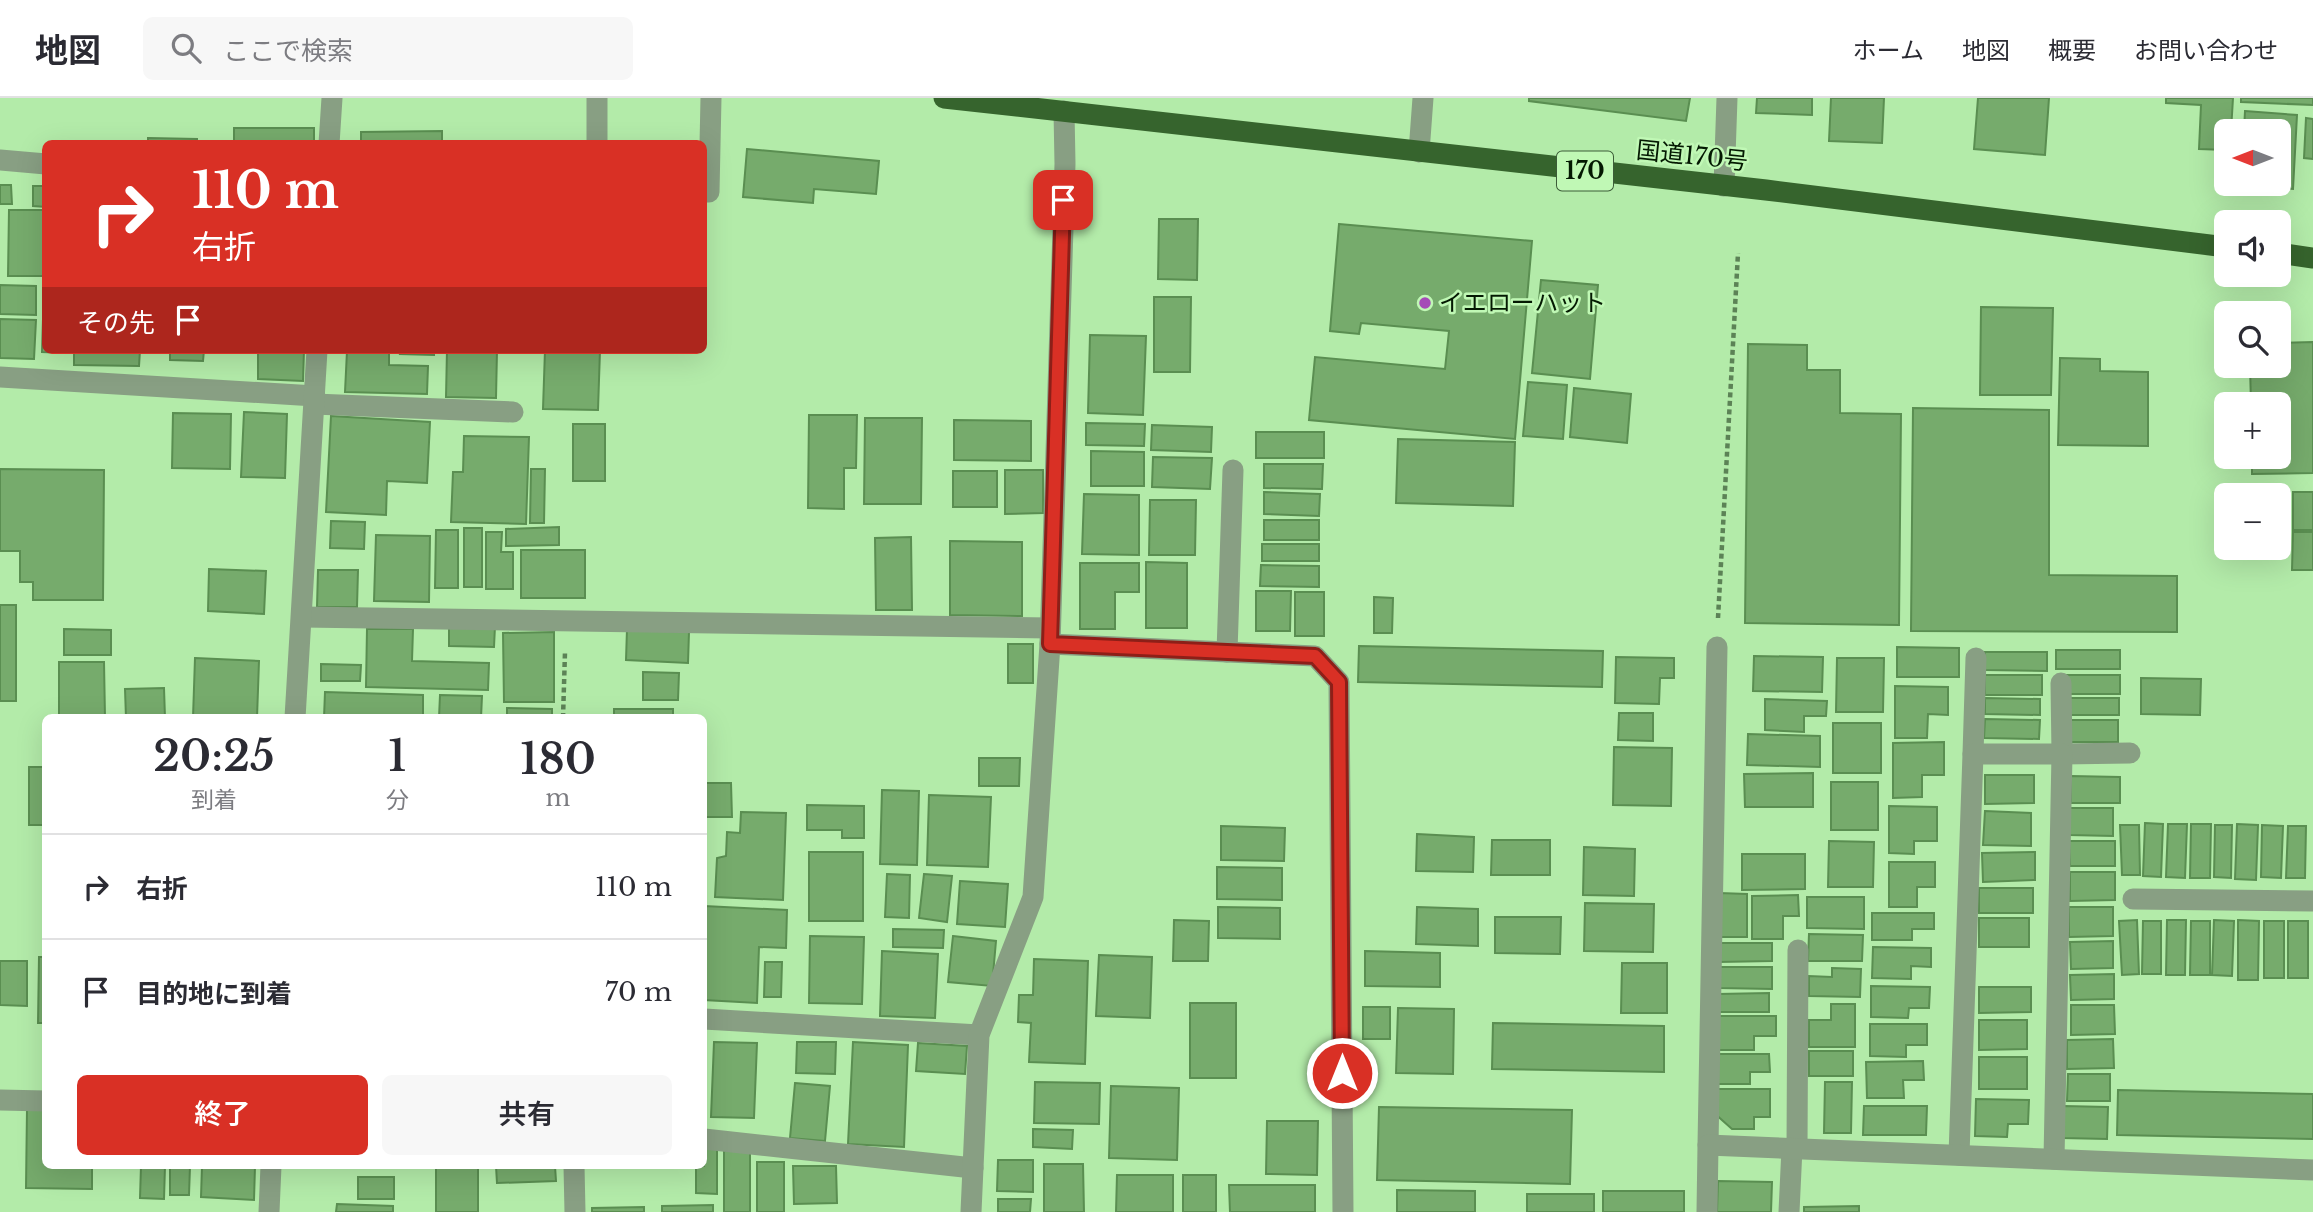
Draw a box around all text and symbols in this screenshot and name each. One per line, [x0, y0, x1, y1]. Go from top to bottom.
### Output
search box [143, 17, 633, 80]
icon: search [167, 29, 205, 67]
text: 地図 [35, 30, 101, 71]
text: ここで検索 [223, 35, 353, 67]
text: ホーム [1853, 36, 1924, 65]
text: 地図 [1962, 36, 2010, 65]
text: 概要 [2048, 36, 2096, 65]
text: お問い合わせ [2134, 36, 2278, 65]
north arrow [2214, 119, 2291, 196]
map controls [2214, 119, 2291, 560]
street label: 国道170号 [1635, 135, 1749, 176]
road number: 170 [1557, 152, 1613, 190]
text: 110 m [192, 160, 339, 221]
icon: right [77, 168, 168, 259]
pin [1033, 170, 1093, 230]
icon: arrive [1044, 181, 1082, 219]
button: sound [2214, 210, 2291, 287]
text: 右折 [192, 227, 256, 267]
place label: イエローハット [1439, 288, 1606, 317]
marker: イエローハット [1417, 295, 1433, 311]
icon: arrive [169, 301, 207, 339]
button: search [2214, 301, 2291, 378]
text: その先 [77, 307, 155, 339]
button: + [2214, 392, 2291, 469]
button: − [2214, 483, 2291, 560]
text: 20:25 [153, 730, 275, 782]
text: 1 [388, 730, 407, 782]
text: 180 [520, 733, 596, 785]
text: m [546, 784, 570, 812]
text: 到着 [191, 786, 237, 814]
text: 分 [386, 786, 409, 814]
icon: right [77, 868, 115, 906]
text: 110 m [595, 871, 672, 903]
text: 右折 [136, 873, 188, 905]
icon: arrive [77, 973, 115, 1011]
text: 70 m [605, 976, 672, 1008]
text: 目的地に到着 [136, 978, 292, 1010]
position arrow [1305, 1036, 1379, 1110]
button: 終了 [77, 1075, 368, 1155]
button: 共有 [382, 1075, 672, 1155]

